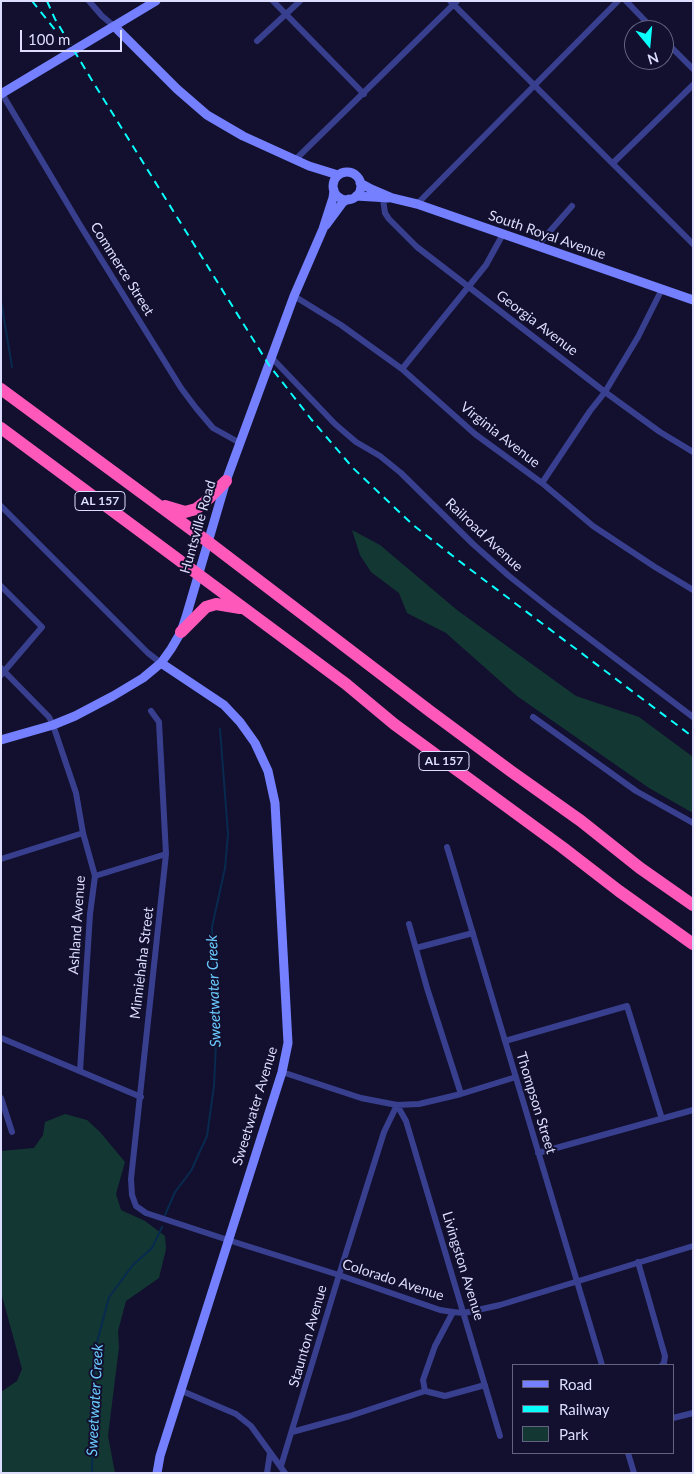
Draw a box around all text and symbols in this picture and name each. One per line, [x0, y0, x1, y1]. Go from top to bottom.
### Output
scale bar [22, 20, 125, 52]
north arrow [624, 20, 674, 70]
text: 100 m [28, 30, 70, 48]
text: N [646, 49, 661, 69]
street label: South Royal Avenue [486, 207, 608, 263]
street label: Commerce Street [87, 219, 157, 319]
street label: Georgia Avenue [493, 287, 581, 359]
street label: Virginia Avenue [457, 399, 543, 471]
street label: Huntsville Road [177, 478, 219, 576]
road number: AL 157 [75, 492, 125, 511]
street label: Railroad Avenue [442, 495, 526, 575]
road number: AL 157 [419, 751, 469, 770]
street label: Ashland Avenue [65, 875, 89, 975]
street label: Minniehaha Street [127, 906, 157, 1020]
water label: Sweetwater Creek [203, 934, 225, 1048]
street label: Sweetwater Avenue [229, 1045, 281, 1167]
street label: Thompson Street [513, 1050, 559, 1156]
street label: Livingston Avenue [438, 1210, 488, 1322]
street label: Colorado Avenue [340, 1256, 446, 1304]
street label: Staunton Avenue [285, 1283, 331, 1389]
water label: Sweetwater Creek [83, 1343, 107, 1457]
legend [512, 1364, 674, 1454]
text: Road [559, 1375, 592, 1393]
text: Railway [559, 1400, 610, 1418]
text: Park [559, 1425, 588, 1443]

